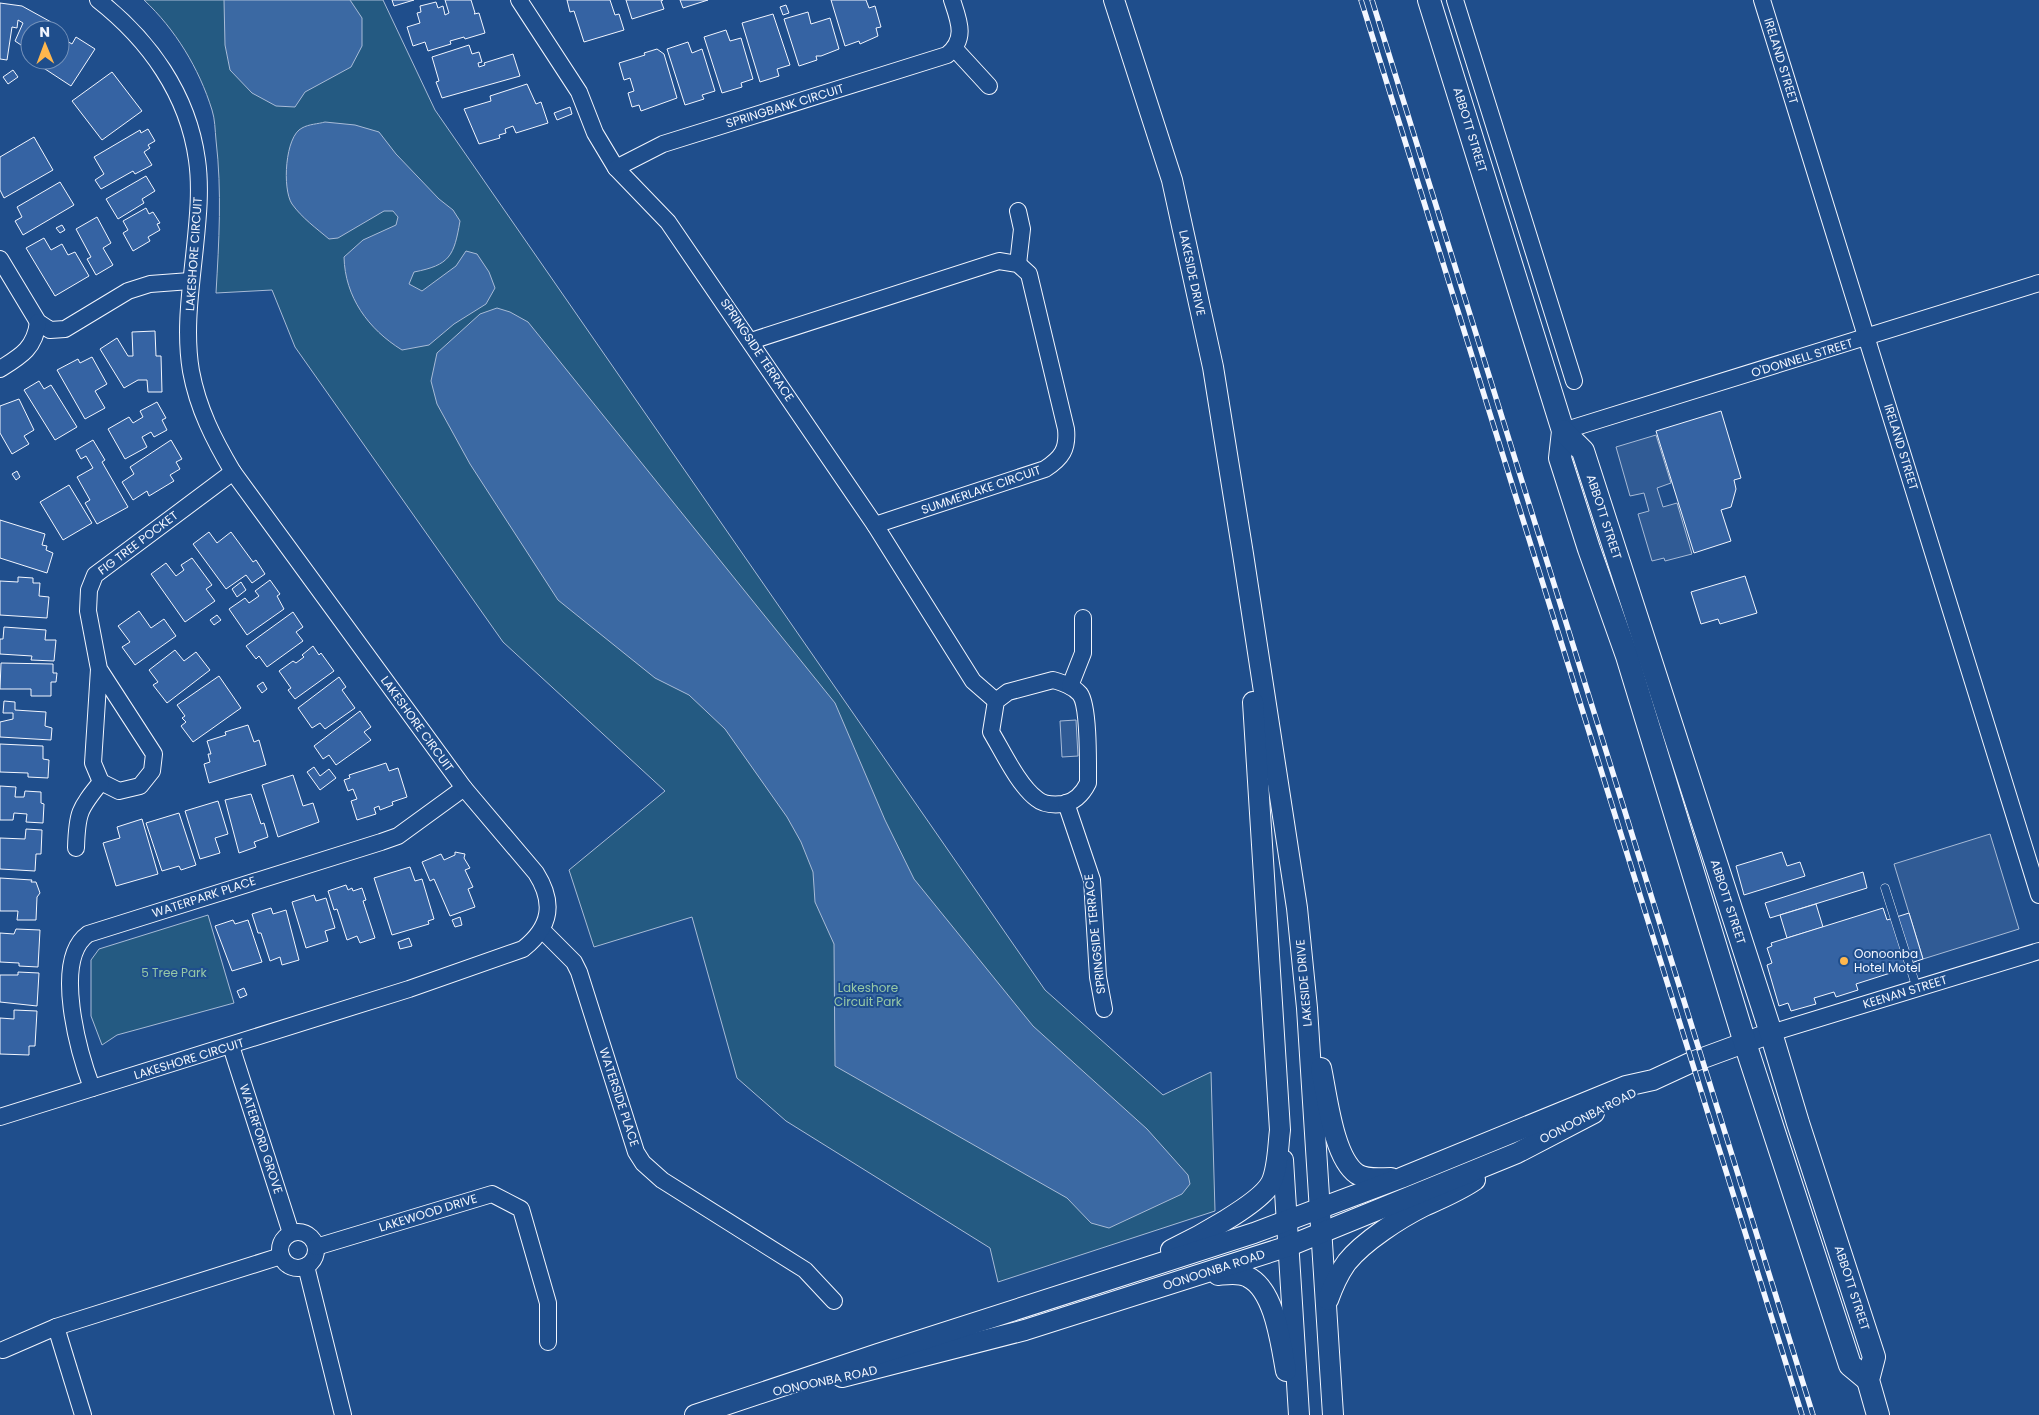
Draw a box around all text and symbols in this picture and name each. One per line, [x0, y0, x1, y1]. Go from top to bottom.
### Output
street label: IRELAND STREET [1760, 16, 1803, 107]
north arrow [20, 20, 70, 70]
text: N [39, 22, 50, 42]
street label: SPRINGBANK CIRCUIT [724, 79, 846, 132]
street label: ABBOTT STREET [1449, 85, 1492, 175]
street label: LAKESHORE CIRCUIT [181, 196, 206, 312]
street label: LAKESIDE DRIVE [1175, 228, 1210, 317]
street label: SPRINGSIDE TERRACE [717, 295, 798, 404]
street label: O'DONNELL STREET [1749, 334, 1855, 381]
street label: IRELAND STREET [1880, 402, 1923, 493]
street label: SUMMERLAKE CIRCUIT [919, 461, 1043, 518]
street label: ABBOTT STREET [1583, 472, 1626, 562]
street label: FIG TREE POCKET [94, 507, 182, 578]
street label: LAKESHORE CIRCUIT [377, 672, 458, 775]
street label: ABBOTT STREET [1707, 857, 1750, 947]
street label: WATERPARK PLACE [150, 872, 258, 921]
street label: SPRINGSIDE TERRACE [1080, 873, 1109, 995]
street label: LAKESIDE DRIVE [1291, 939, 1316, 1027]
place label: Oonoonba Hotel Motel [1854, 945, 1921, 976]
marker: Oonoonba Hotel Motel [1838, 955, 1850, 967]
park label: 5 Tree Park [141, 964, 208, 981]
street label: KEENAN STREET [1861, 970, 1950, 1012]
park label: Lakeshore Circuit Park [834, 979, 903, 1010]
street label: LAKESHORE CIRCUIT [132, 1034, 247, 1083]
street label: WATERSIDE PLACE [595, 1045, 644, 1149]
street label: WATERFORD GROVE [236, 1082, 287, 1196]
street label: OONOONBA ROAD [1536, 1084, 1639, 1147]
street label: LAKEWOOD DRIVE [377, 1189, 479, 1236]
street label: ABBOTT STREET [1831, 1243, 1874, 1333]
street label: OONOONBA ROAD [1161, 1245, 1267, 1294]
street label: OONOONBA ROAD [771, 1361, 879, 1400]

